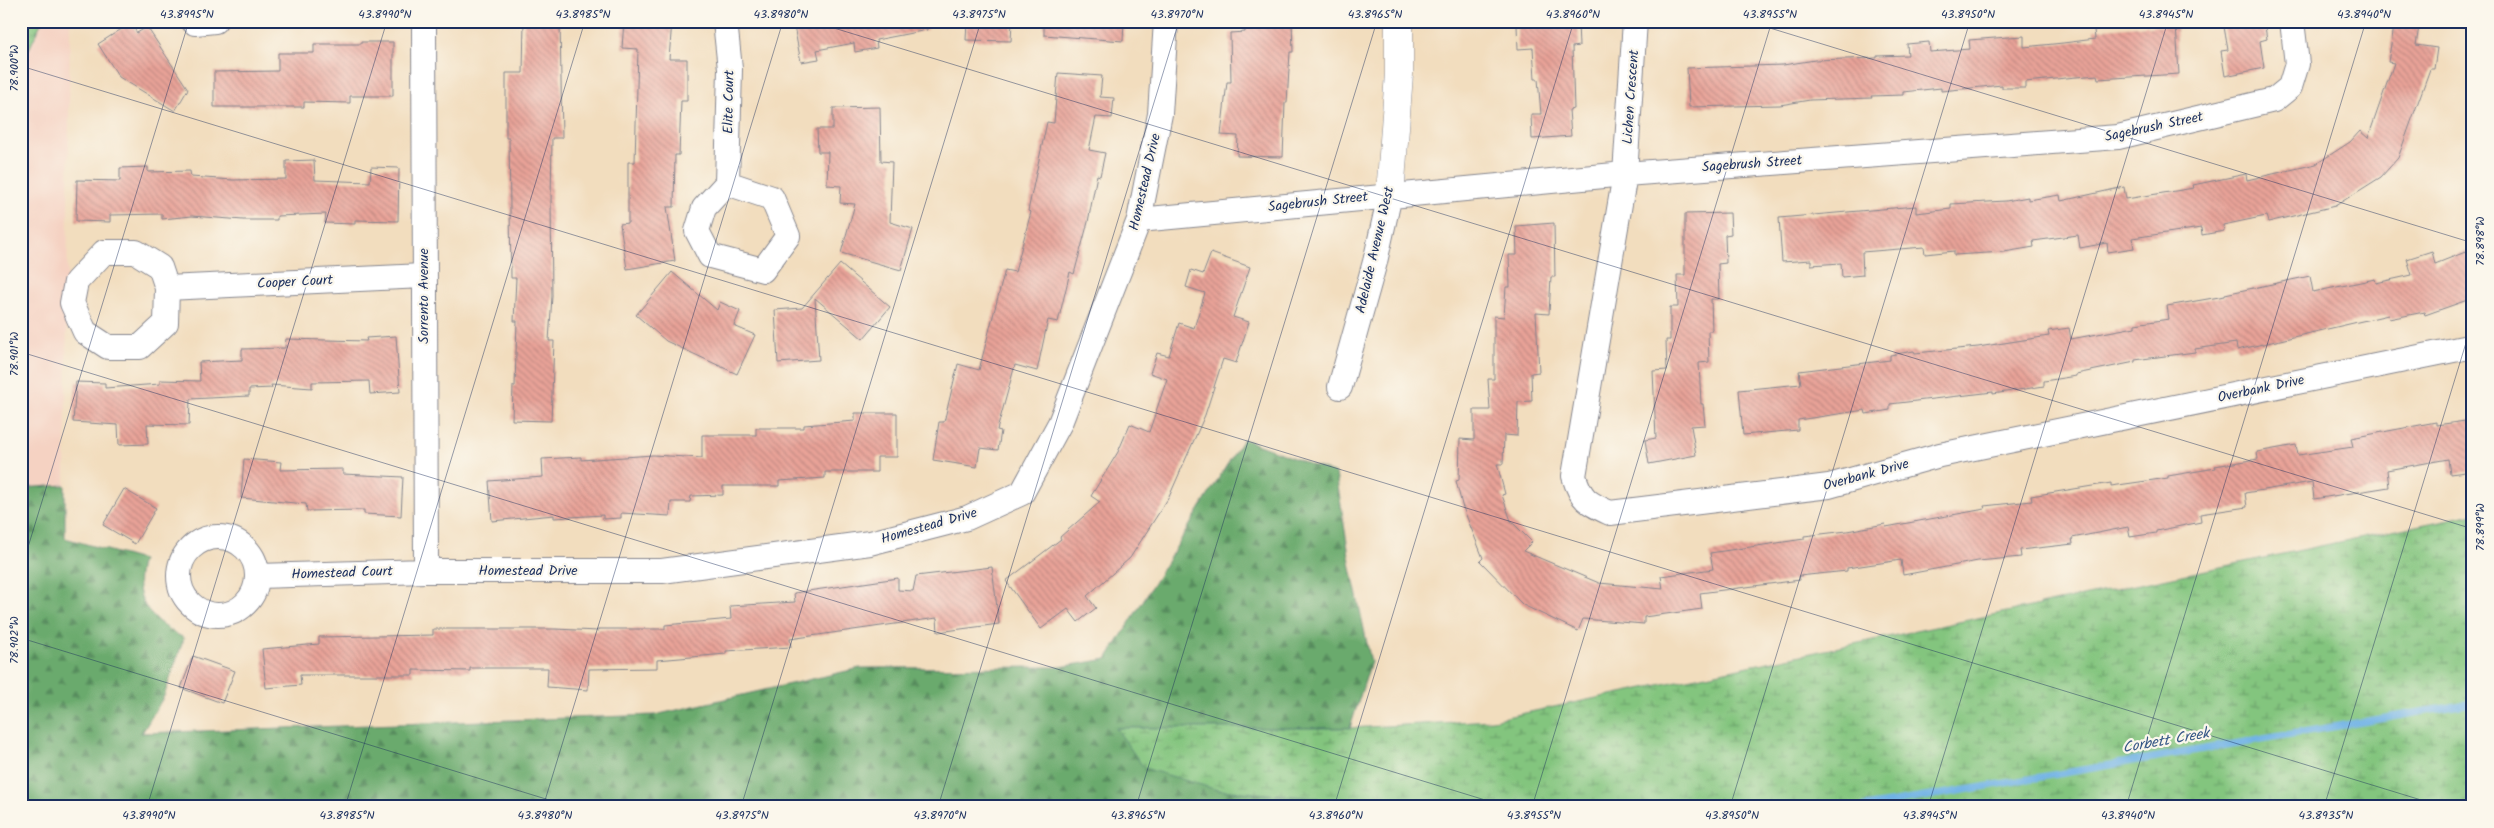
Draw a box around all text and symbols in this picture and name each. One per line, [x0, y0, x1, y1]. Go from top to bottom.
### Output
text: 43.8995°N [160, 5, 214, 24]
text: 43.8990°N [358, 5, 412, 24]
text: 43.8985°N [555, 5, 611, 24]
text: 43.8980°N [754, 5, 808, 24]
text: 43.8975°N [952, 5, 1006, 24]
text: 43.8970°N [1150, 5, 1204, 24]
text: 43.8965°N [1348, 5, 1402, 24]
text: 43.8960°N [1546, 5, 1600, 24]
text: 43.8955°N [1743, 5, 1797, 24]
text: 43.8950°N [1941, 5, 1995, 24]
text: 43.8945°N [2139, 5, 2193, 24]
text: 43.8940°N [2337, 5, 2391, 24]
text: 78.900°W [5, 45, 24, 91]
street label: Lichen Crescent [1617, 48, 1645, 145]
street label: Elite Court [717, 69, 741, 134]
street label: Sagebrush Street [2103, 106, 2206, 148]
street label: Homestead Drive [1123, 131, 1167, 233]
street label: Sagebrush Street [1701, 149, 1803, 178]
street label: Adelaide Avenue West [1350, 184, 1400, 316]
street label: Sagebrush Street [1267, 186, 1370, 218]
text: 78.898°W [2471, 216, 2490, 266]
street label: Sorrento Avenue [413, 248, 435, 344]
street label: Cooper Court [257, 269, 334, 295]
text: 78.901°W [5, 332, 24, 376]
street label: Overbank Drive [2216, 369, 2307, 409]
street label: Overbank Drive [1821, 453, 1912, 497]
street label: Homestead Drive [878, 502, 980, 550]
text: 78.899°W [2471, 503, 2490, 551]
street label: Homestead Court [291, 560, 394, 586]
street label: Homestead Drive [478, 560, 578, 582]
text: 78.902°W [5, 616, 24, 664]
water label: Corbett Creek [2121, 721, 2213, 760]
text: 43.8990°N [122, 806, 176, 825]
text: 43.8985°N [319, 806, 375, 825]
text: 43.8980°N [518, 806, 572, 825]
text: 43.8975°N [715, 806, 769, 825]
text: 43.8970°N [913, 806, 967, 825]
text: 43.8965°N [1111, 806, 1165, 825]
text: 43.8960°N [1309, 806, 1363, 825]
text: 43.8955°N [1507, 806, 1561, 825]
text: 43.8950°N [1705, 806, 1759, 825]
text: 43.8945°N [1903, 806, 1957, 825]
text: 43.8940°N [2101, 806, 2155, 825]
text: 43.8935°N [2299, 806, 2353, 825]

